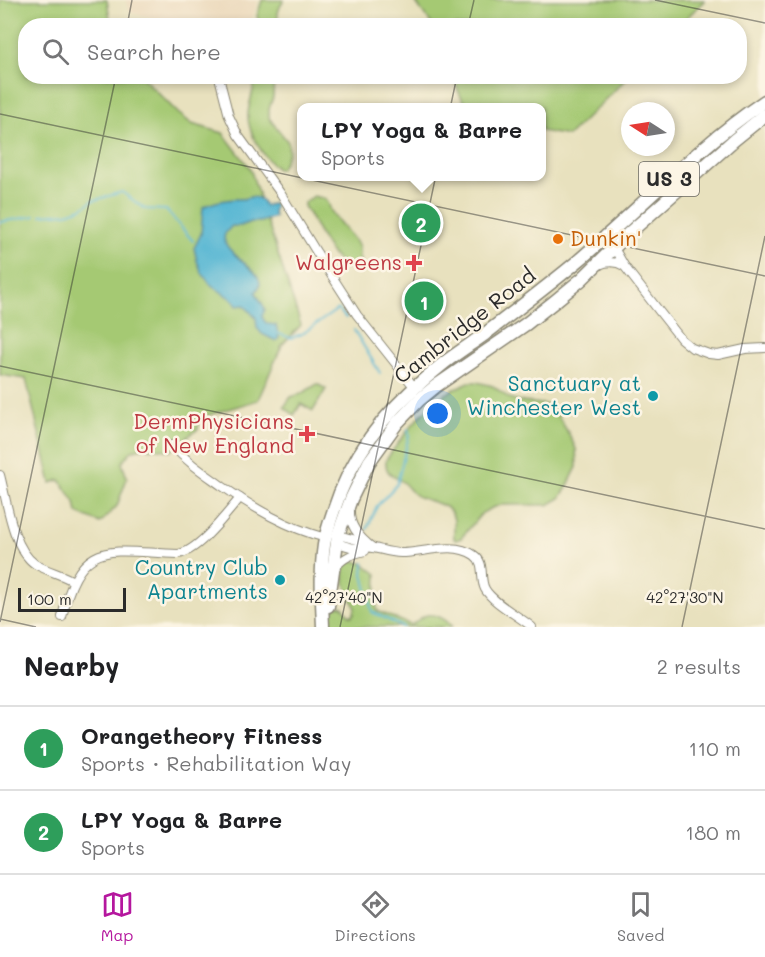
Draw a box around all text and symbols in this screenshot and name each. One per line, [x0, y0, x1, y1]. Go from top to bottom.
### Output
search box [18, 18, 747, 84]
icon: search [39, 35, 72, 68]
text: Search here [87, 37, 221, 66]
north arrow [621, 102, 675, 156]
popup [297, 103, 546, 181]
text: LPY Yoga & Barre [321, 115, 522, 144]
text: Sports [321, 144, 385, 170]
road number: US 3 [639, 162, 699, 196]
pin: 2 [402, 200, 440, 246]
place label: Dunkin' [570, 224, 641, 251]
marker: Dunkin' [551, 232, 565, 246]
place label: Walgreens [295, 248, 402, 275]
marker: Walgreens [407, 256, 421, 270]
street label: Cambridge Road [388, 261, 540, 389]
pin: 1 [404, 278, 444, 324]
place label: Sanctuary at Winchester West [467, 369, 641, 420]
marker: Sanctuary at Winchester West [646, 389, 660, 403]
your location [423, 399, 452, 428]
place label: DermPhysicians of New England [133, 407, 294, 458]
marker: DermPhysicians of New England [298, 425, 316, 443]
place label: Country Club Apartments [135, 553, 268, 604]
marker: Country Club Apartments [273, 573, 287, 587]
scale bar [18, 585, 126, 612]
text: 42°27'40"N [305, 587, 383, 607]
text: 42°27'30"N [646, 587, 724, 607]
text: 100 m [27, 588, 72, 609]
text: Nearby [24, 649, 119, 683]
text: 2 results [657, 653, 741, 679]
text: Orangetheory Fitness [81, 721, 322, 750]
text: 1 [39, 735, 48, 761]
text: 110 m [688, 735, 741, 761]
text: Sports · Rehabilitation Way [81, 750, 351, 776]
text: LPY Yoga & Barre [81, 805, 282, 834]
text: 2 [38, 819, 49, 845]
text: 180 m [685, 819, 741, 845]
text: Sports [81, 834, 145, 860]
tab: Map [101, 888, 134, 945]
tab: Directions [335, 888, 416, 945]
tab: Saved [617, 888, 664, 945]

